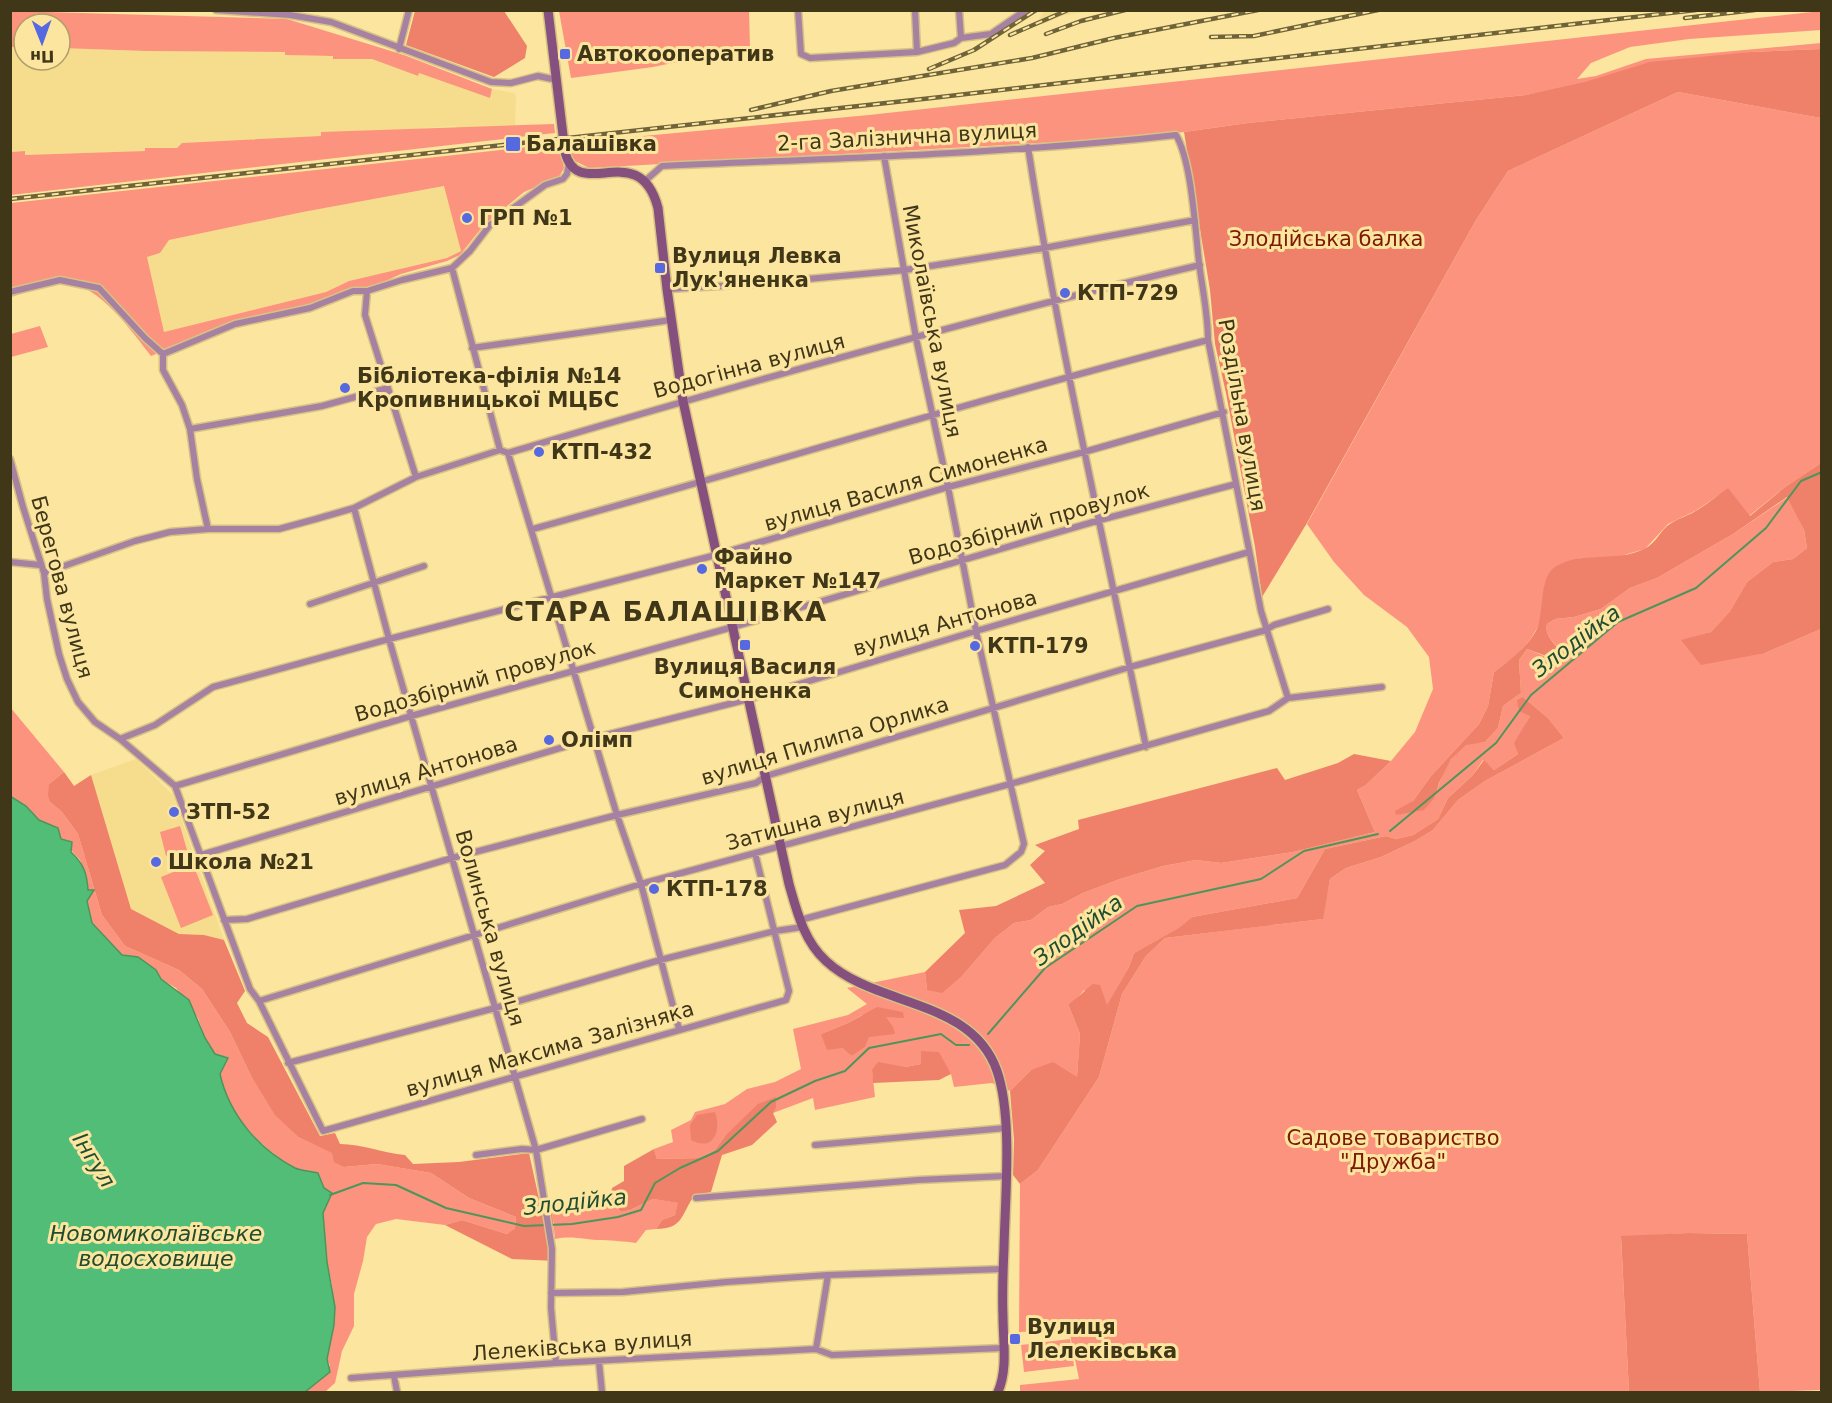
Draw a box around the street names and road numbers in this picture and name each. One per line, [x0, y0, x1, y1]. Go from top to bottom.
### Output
street label: 2-га Залізнична вулиця [776, 118, 1038, 156]
street label: Миколаївська вулиця [898, 203, 966, 439]
street label: Роздільна вулиця [1213, 317, 1271, 513]
street label: Водогінна вулиця [651, 329, 847, 403]
street label: вулиця Василя Симоненка [762, 432, 1050, 536]
street label: Водозбірний провулок [906, 478, 1152, 570]
street label: Берегова вулиця [26, 493, 98, 681]
street label: вулиця Антонова [850, 585, 1040, 661]
street label: Водозбірний провулок [352, 635, 598, 727]
street label: вулиця Пилипа Орлика [698, 692, 952, 790]
street label: вулиця Антонова [331, 732, 521, 810]
street label: Затишна вулиця [723, 785, 907, 855]
street label: Волинська вулиця [450, 827, 530, 1029]
street label: вулиця Максима Залізняка [403, 996, 697, 1102]
street label: Лелеківська вулиця [471, 1326, 693, 1366]

